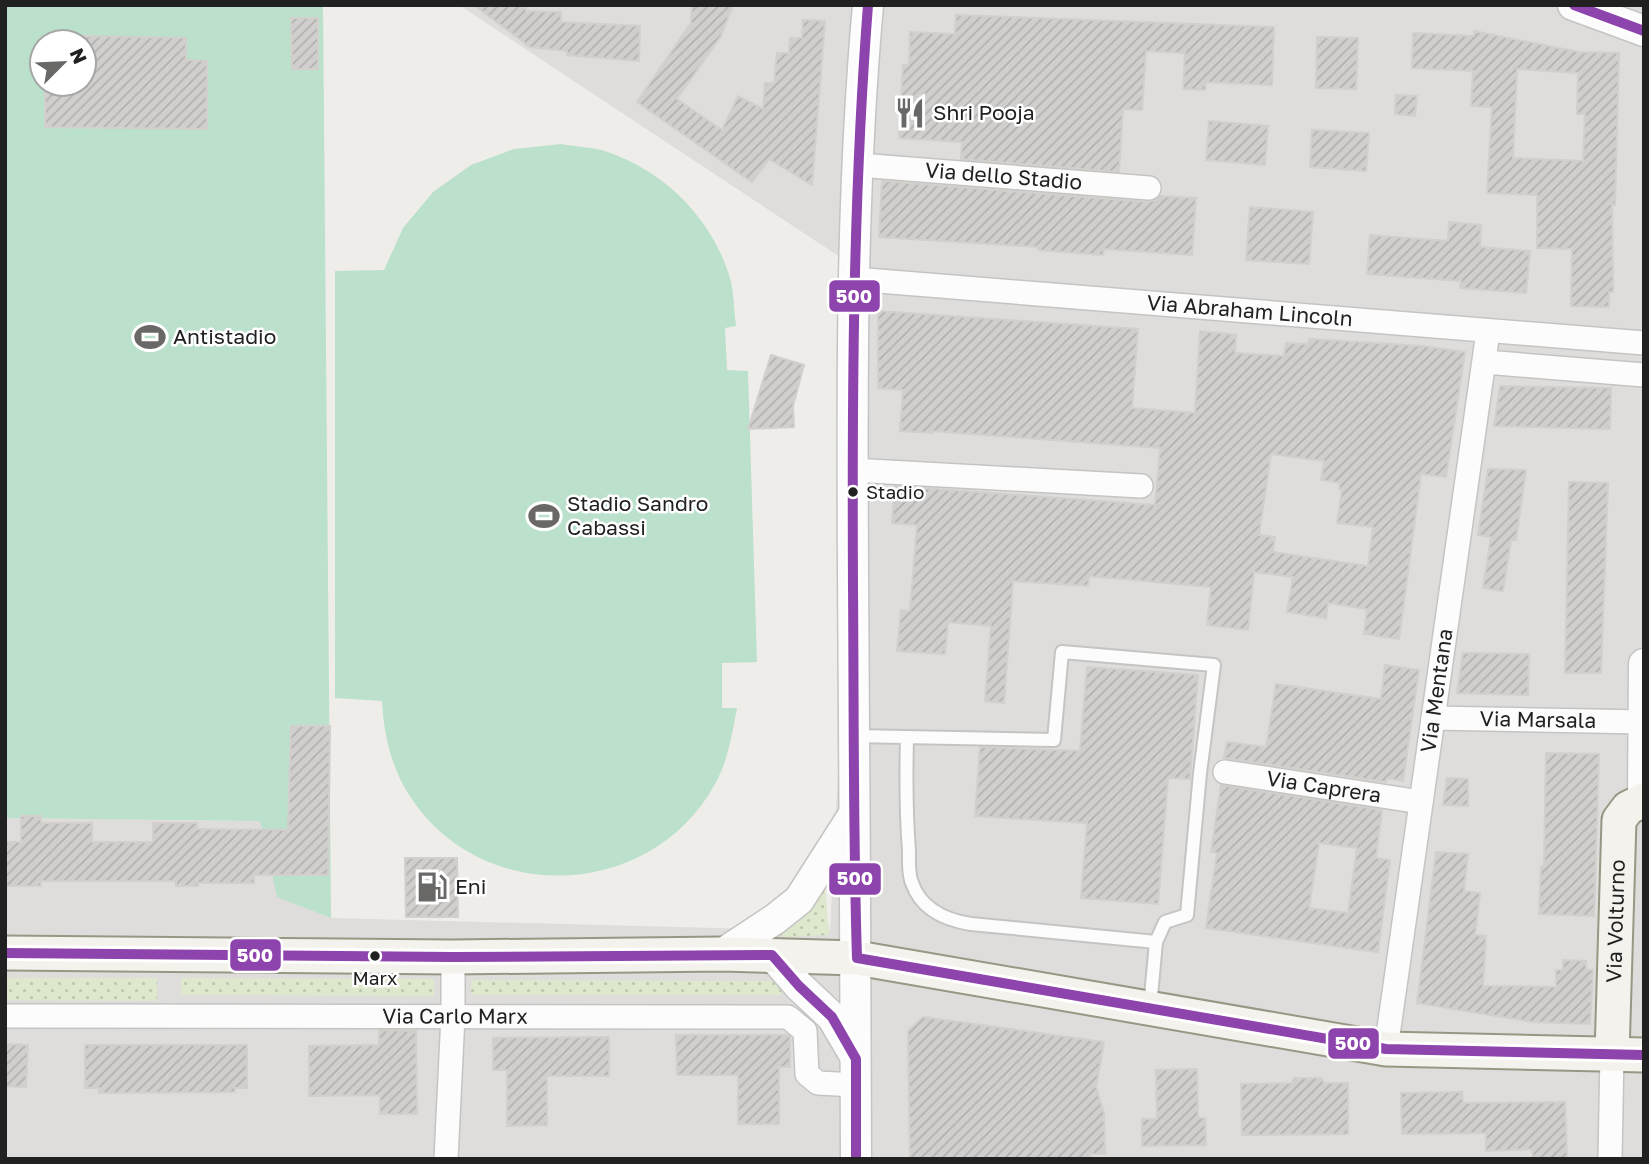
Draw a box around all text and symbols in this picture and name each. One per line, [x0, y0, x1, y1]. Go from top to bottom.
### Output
north arrow [28, 28, 98, 98]
text: N [66, 45, 92, 67]
restaurant icon: Shri Pooja [893, 96, 927, 130]
place label: Shri Pooja [933, 99, 1035, 125]
street label: Via dello Stadio [924, 156, 1083, 195]
line badge: 500 [828, 279, 881, 313]
text: 500 [836, 284, 872, 307]
street label: Via Abraham Lincoln [1146, 289, 1354, 331]
sports icon: Antistadio [133, 320, 167, 354]
place label: Antistadio [173, 323, 276, 349]
place label: Stadio [866, 480, 924, 503]
marker: Stadio [846, 485, 860, 499]
place label: Stadio Sandro Cabassi [567, 490, 708, 540]
sports icon: Stadio Sandro Cabassi [527, 499, 561, 533]
street label: Via Mentana [1414, 627, 1458, 754]
street label: Via Marsala [1479, 705, 1597, 733]
street label: Via Caprera [1265, 765, 1383, 808]
street label: Via Volturno [1600, 859, 1630, 983]
line badge: 500 [828, 862, 882, 896]
text: 500 [837, 866, 873, 889]
fuel station icon: Eni [415, 870, 449, 904]
place label: Eni [455, 873, 486, 899]
line badge: 500 [229, 938, 282, 972]
text: 500 [237, 943, 273, 966]
marker: Marx [368, 949, 382, 963]
place label: Marx [352, 966, 398, 989]
street label: Via Carlo Marx [382, 1002, 528, 1029]
line badge: 500 [1327, 1027, 1380, 1060]
text: 500 [1335, 1031, 1371, 1054]

